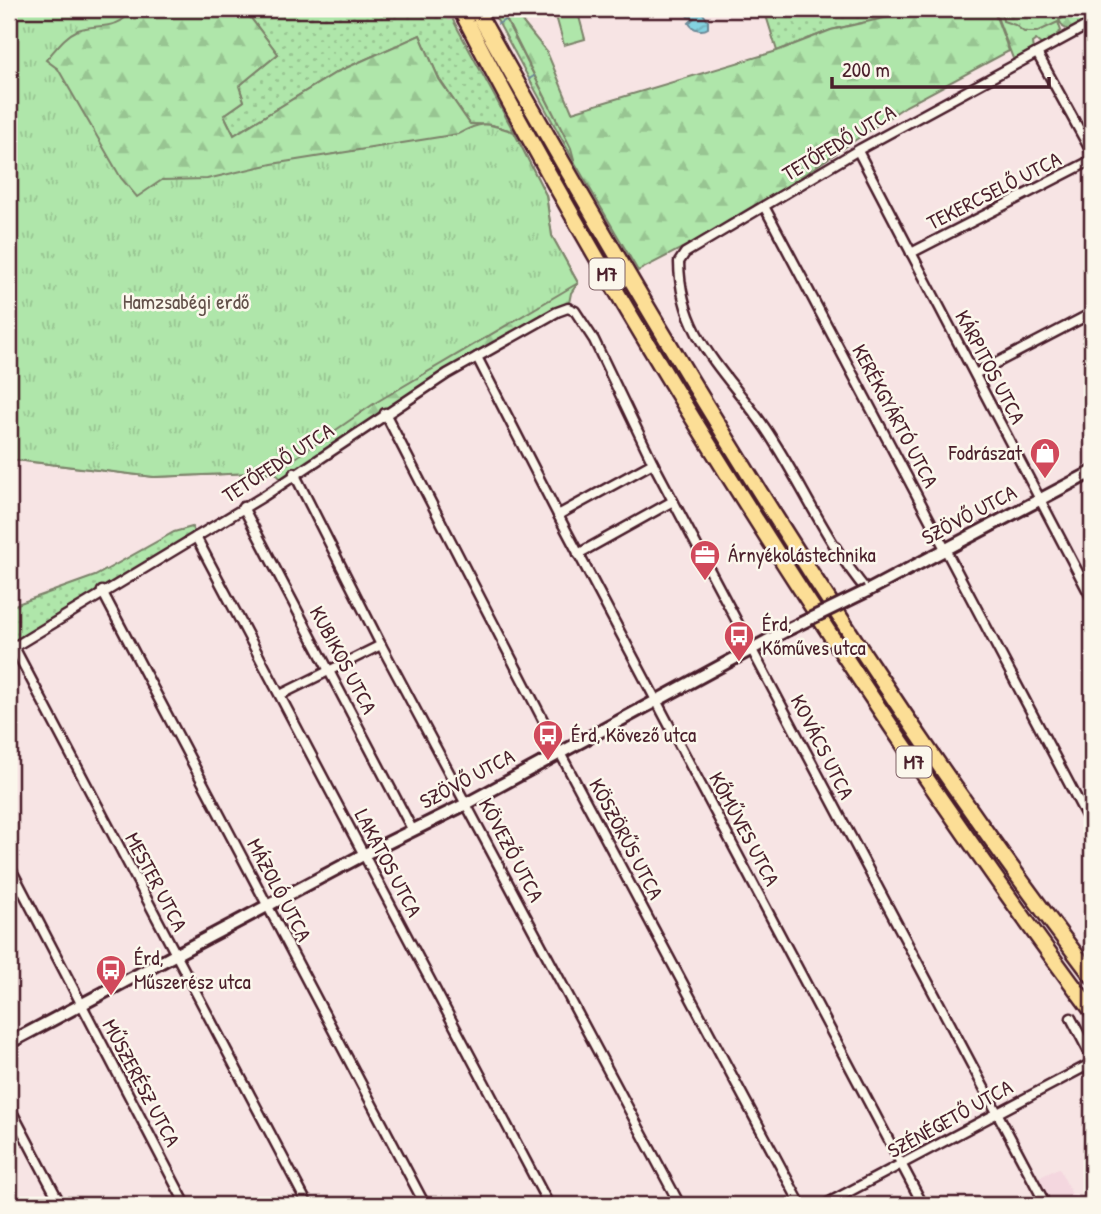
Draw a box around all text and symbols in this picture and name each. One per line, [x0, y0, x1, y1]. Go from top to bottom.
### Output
scale bar [832, 46, 1048, 90]
text: 200 m [842, 55, 890, 84]
street label: TETŐFEDŐ UTCA [777, 97, 901, 188]
street label: TEKERCSELŐ UTCA [922, 144, 1066, 237]
road number: M7 [590, 258, 624, 290]
park label: Hamzsabégi erdő [123, 287, 249, 316]
street label: KÁRPITOS UTCA [948, 305, 1033, 429]
street label: KERÉKGYÁRTÓ UTCA [845, 339, 945, 493]
street label: TETŐFEDŐ UTCA [216, 416, 339, 509]
shop icon: Fodrászat [1028, 436, 1062, 480]
place label: Fodrászat [948, 438, 1023, 467]
street label: SZÖVŐ UTCA [916, 477, 1021, 552]
office icon: Árnyékolástechnika [688, 538, 722, 582]
place label: Árnyékolástechnika [728, 540, 876, 569]
street label: KUBIKOS UTCA [303, 601, 384, 719]
place label: Érd, Kőműves utca [762, 609, 866, 662]
bus stop icon: Érd, Kőműves utca [722, 619, 756, 663]
street label: KOVÁCS UTCA [784, 689, 861, 804]
bus stop icon: Érd, Kövező utca [531, 718, 565, 762]
place label: Érd, Kövező utca [571, 720, 696, 749]
street label: SZÖVŐ UTCA [414, 741, 519, 816]
road number: M7 [897, 747, 932, 778]
street label: KŐMŰVES UTCA [702, 767, 787, 891]
street label: KÖSZÖRŰS UTCA [582, 773, 671, 904]
street label: KÖVEZŐ UTCA [472, 793, 551, 907]
street label: LAKATOS UTCA [348, 804, 429, 922]
street label: MESTER UTCA [118, 827, 195, 936]
street label: MÁZOLÓ UTCA [240, 833, 319, 946]
place label: Érd, Műszerész utca [134, 943, 251, 996]
bus stop icon: Érd, Műszerész utca [94, 953, 128, 997]
street label: MŰSZERÉSZ UTCA [96, 1014, 187, 1152]
street label: SZÉNÉGETŐ UTCA [882, 1072, 1018, 1165]

